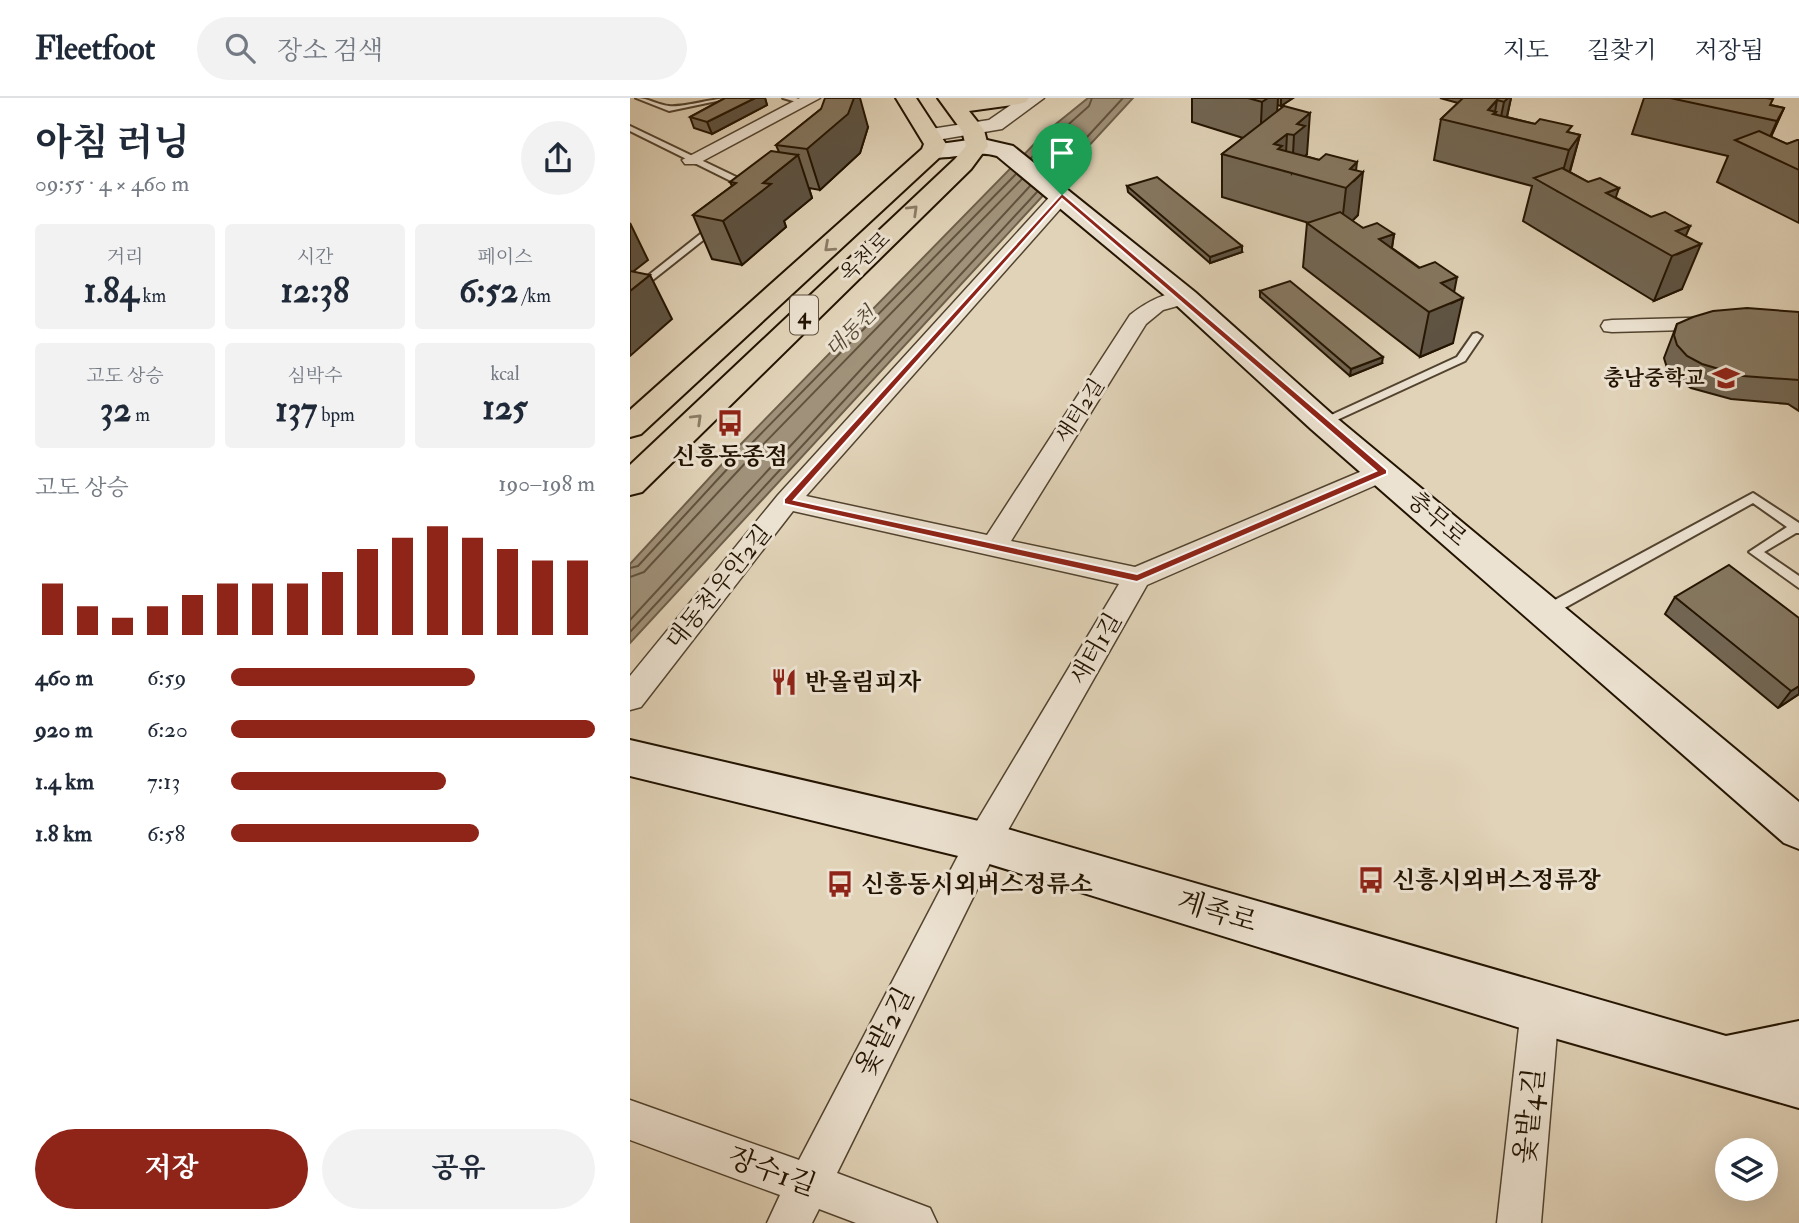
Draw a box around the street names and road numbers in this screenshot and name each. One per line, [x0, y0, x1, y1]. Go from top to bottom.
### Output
street label: 옥천로 [834, 226, 896, 288]
road number: 4 [790, 296, 818, 334]
street label: 새터2길 [1049, 374, 1111, 448]
street label: 충무로 [1401, 484, 1473, 554]
street label: 대동천우안2길 [659, 518, 779, 656]
street label: 새터1길 [1063, 607, 1129, 691]
street label: 계족로 [1173, 883, 1261, 941]
street label: 옻밭2길 [848, 982, 922, 1082]
street label: 옻밭4길 [1508, 1066, 1552, 1166]
street label: 장수1길 [723, 1140, 821, 1204]

